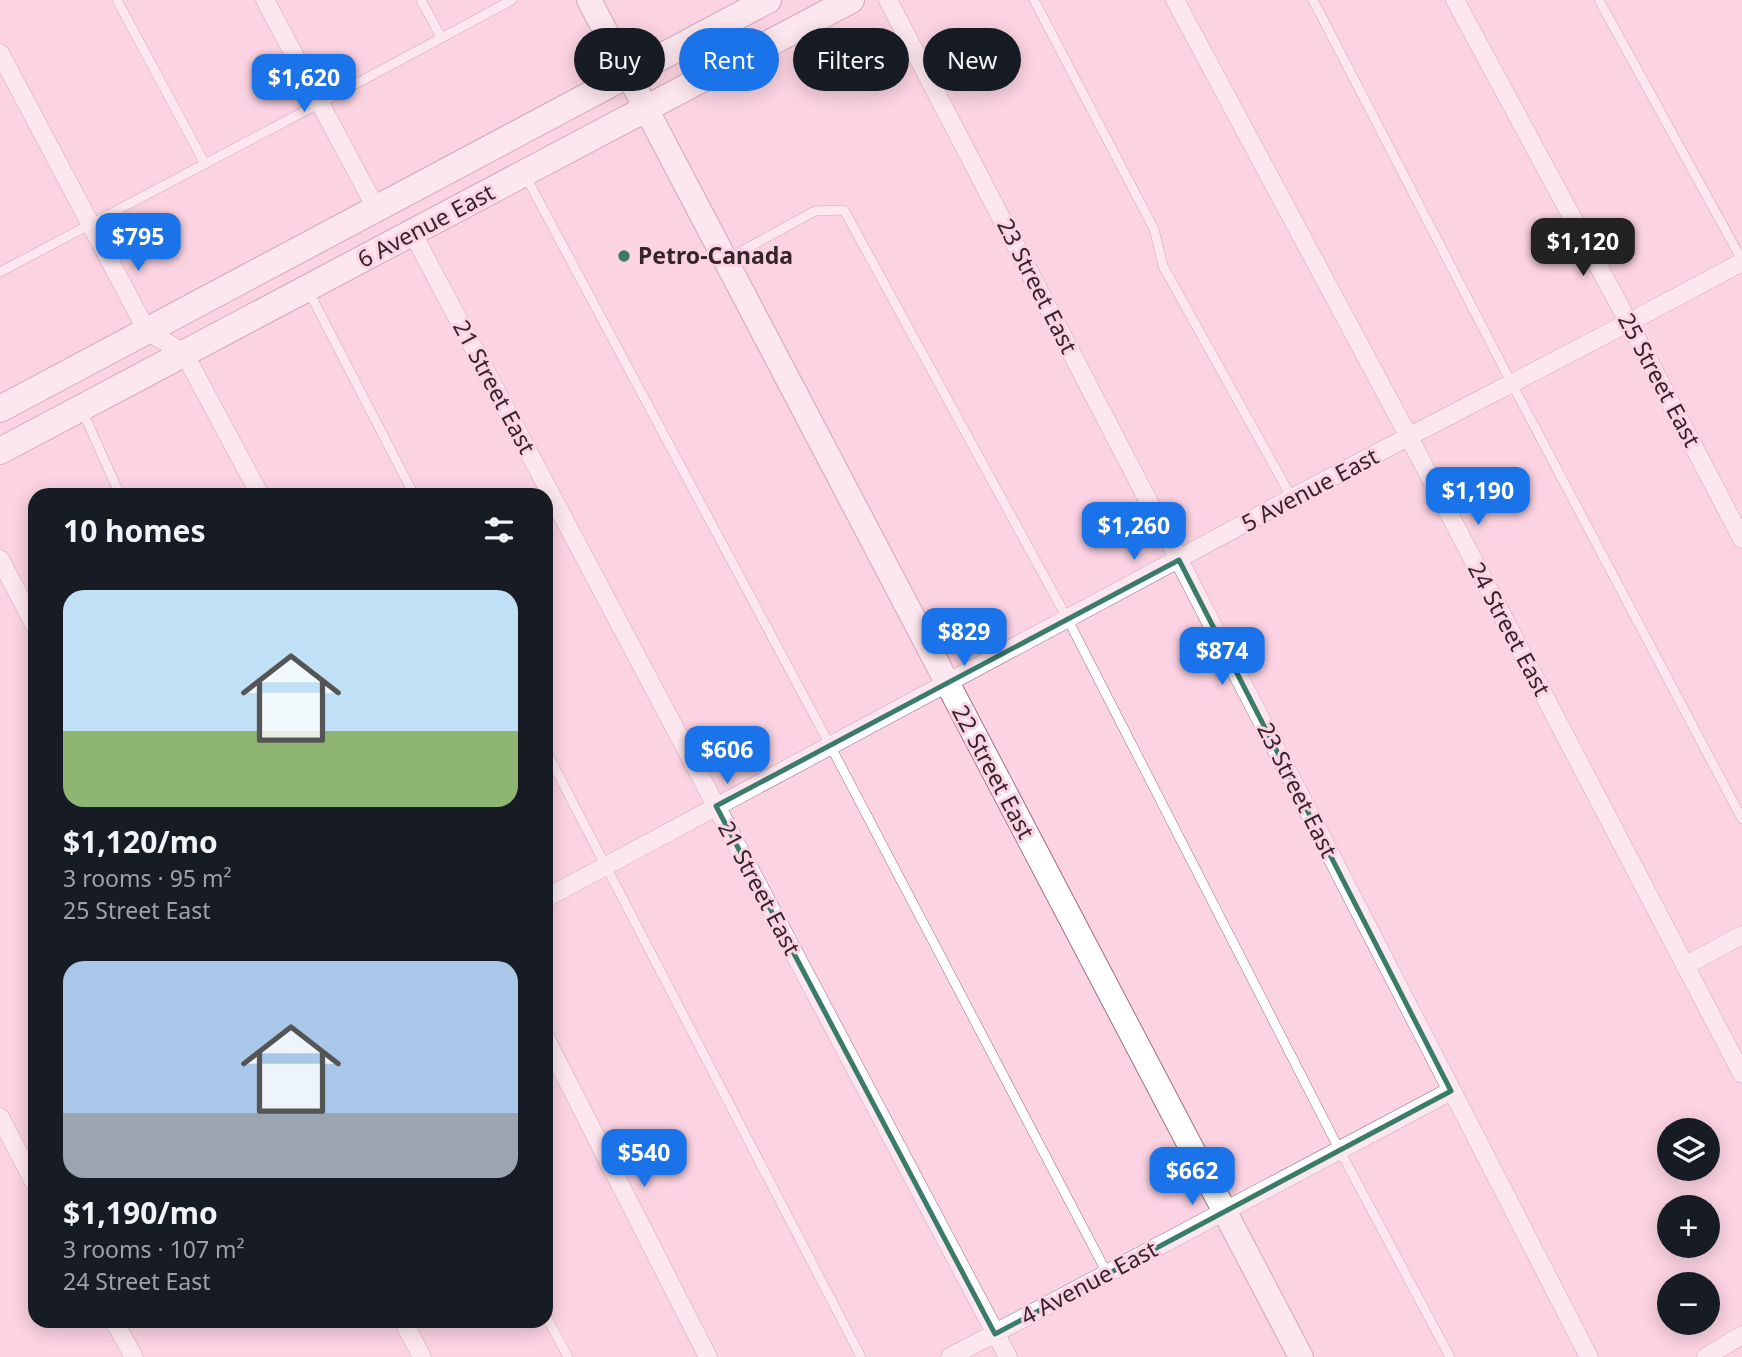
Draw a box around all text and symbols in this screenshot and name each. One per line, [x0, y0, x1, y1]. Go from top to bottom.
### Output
chip: Buy [574, 28, 665, 91]
chip: Rent [679, 28, 779, 91]
chip: Filters [793, 28, 909, 91]
chip: New [923, 28, 1021, 91]
pin: $1,620 [247, 54, 361, 114]
text: $1,620 [268, 61, 340, 93]
street label: 6 Avenue East [351, 176, 500, 275]
street label: 23 Street East [990, 213, 1086, 359]
pin: $795 [97, 214, 179, 273]
pin: $1,120 [1526, 218, 1640, 278]
text: $795 [112, 220, 164, 252]
text: $1,120 [1547, 225, 1619, 257]
place label: Petro-Canada [638, 239, 793, 271]
marker: Petro-Canada [616, 248, 632, 264]
street label: 25 Street East [1611, 307, 1709, 452]
street label: 21 Street East [446, 314, 544, 459]
street label: 5 Avenue East [1235, 440, 1384, 539]
pin: $1,190 [1421, 468, 1535, 527]
text: $1,190 [1442, 474, 1514, 506]
pin: $1,260 [1077, 503, 1191, 562]
text: $1,260 [1098, 509, 1170, 541]
text: 10 homes [63, 510, 206, 551]
icon: filters [480, 511, 518, 549]
street label: 24 Street East [1461, 556, 1559, 701]
pin: $829 [923, 608, 1005, 668]
text: $829 [938, 615, 990, 647]
pin: $874 [1181, 628, 1263, 687]
text: $874 [1196, 634, 1248, 666]
icon: home [228, 635, 354, 761]
street label: 22 Street East [945, 699, 1043, 844]
street label: 23 Street East [1250, 717, 1346, 863]
pin: $606 [686, 726, 768, 786]
text: $606 [701, 733, 753, 765]
street label: 21 Street East [711, 815, 809, 960]
text: $1,120/mo [63, 821, 218, 862]
text: 3 rooms · 95 m² [63, 862, 232, 894]
text: 25 Street East [63, 894, 211, 926]
icon: home [228, 1006, 354, 1132]
map controls [1657, 1118, 1720, 1335]
button: layers [1657, 1118, 1720, 1181]
pin: $540 [603, 1130, 685, 1189]
text: $540 [618, 1136, 670, 1168]
pin: $662 [1151, 1148, 1233, 1207]
text: $662 [1166, 1154, 1218, 1186]
text: $1,190/mo [63, 1192, 218, 1233]
button: + [1657, 1195, 1720, 1258]
text: 3 rooms · 107 m² [63, 1233, 245, 1265]
street label: 4 Avenue East [1014, 1233, 1163, 1332]
text: 24 Street East [63, 1265, 211, 1297]
button: − [1657, 1272, 1720, 1335]

